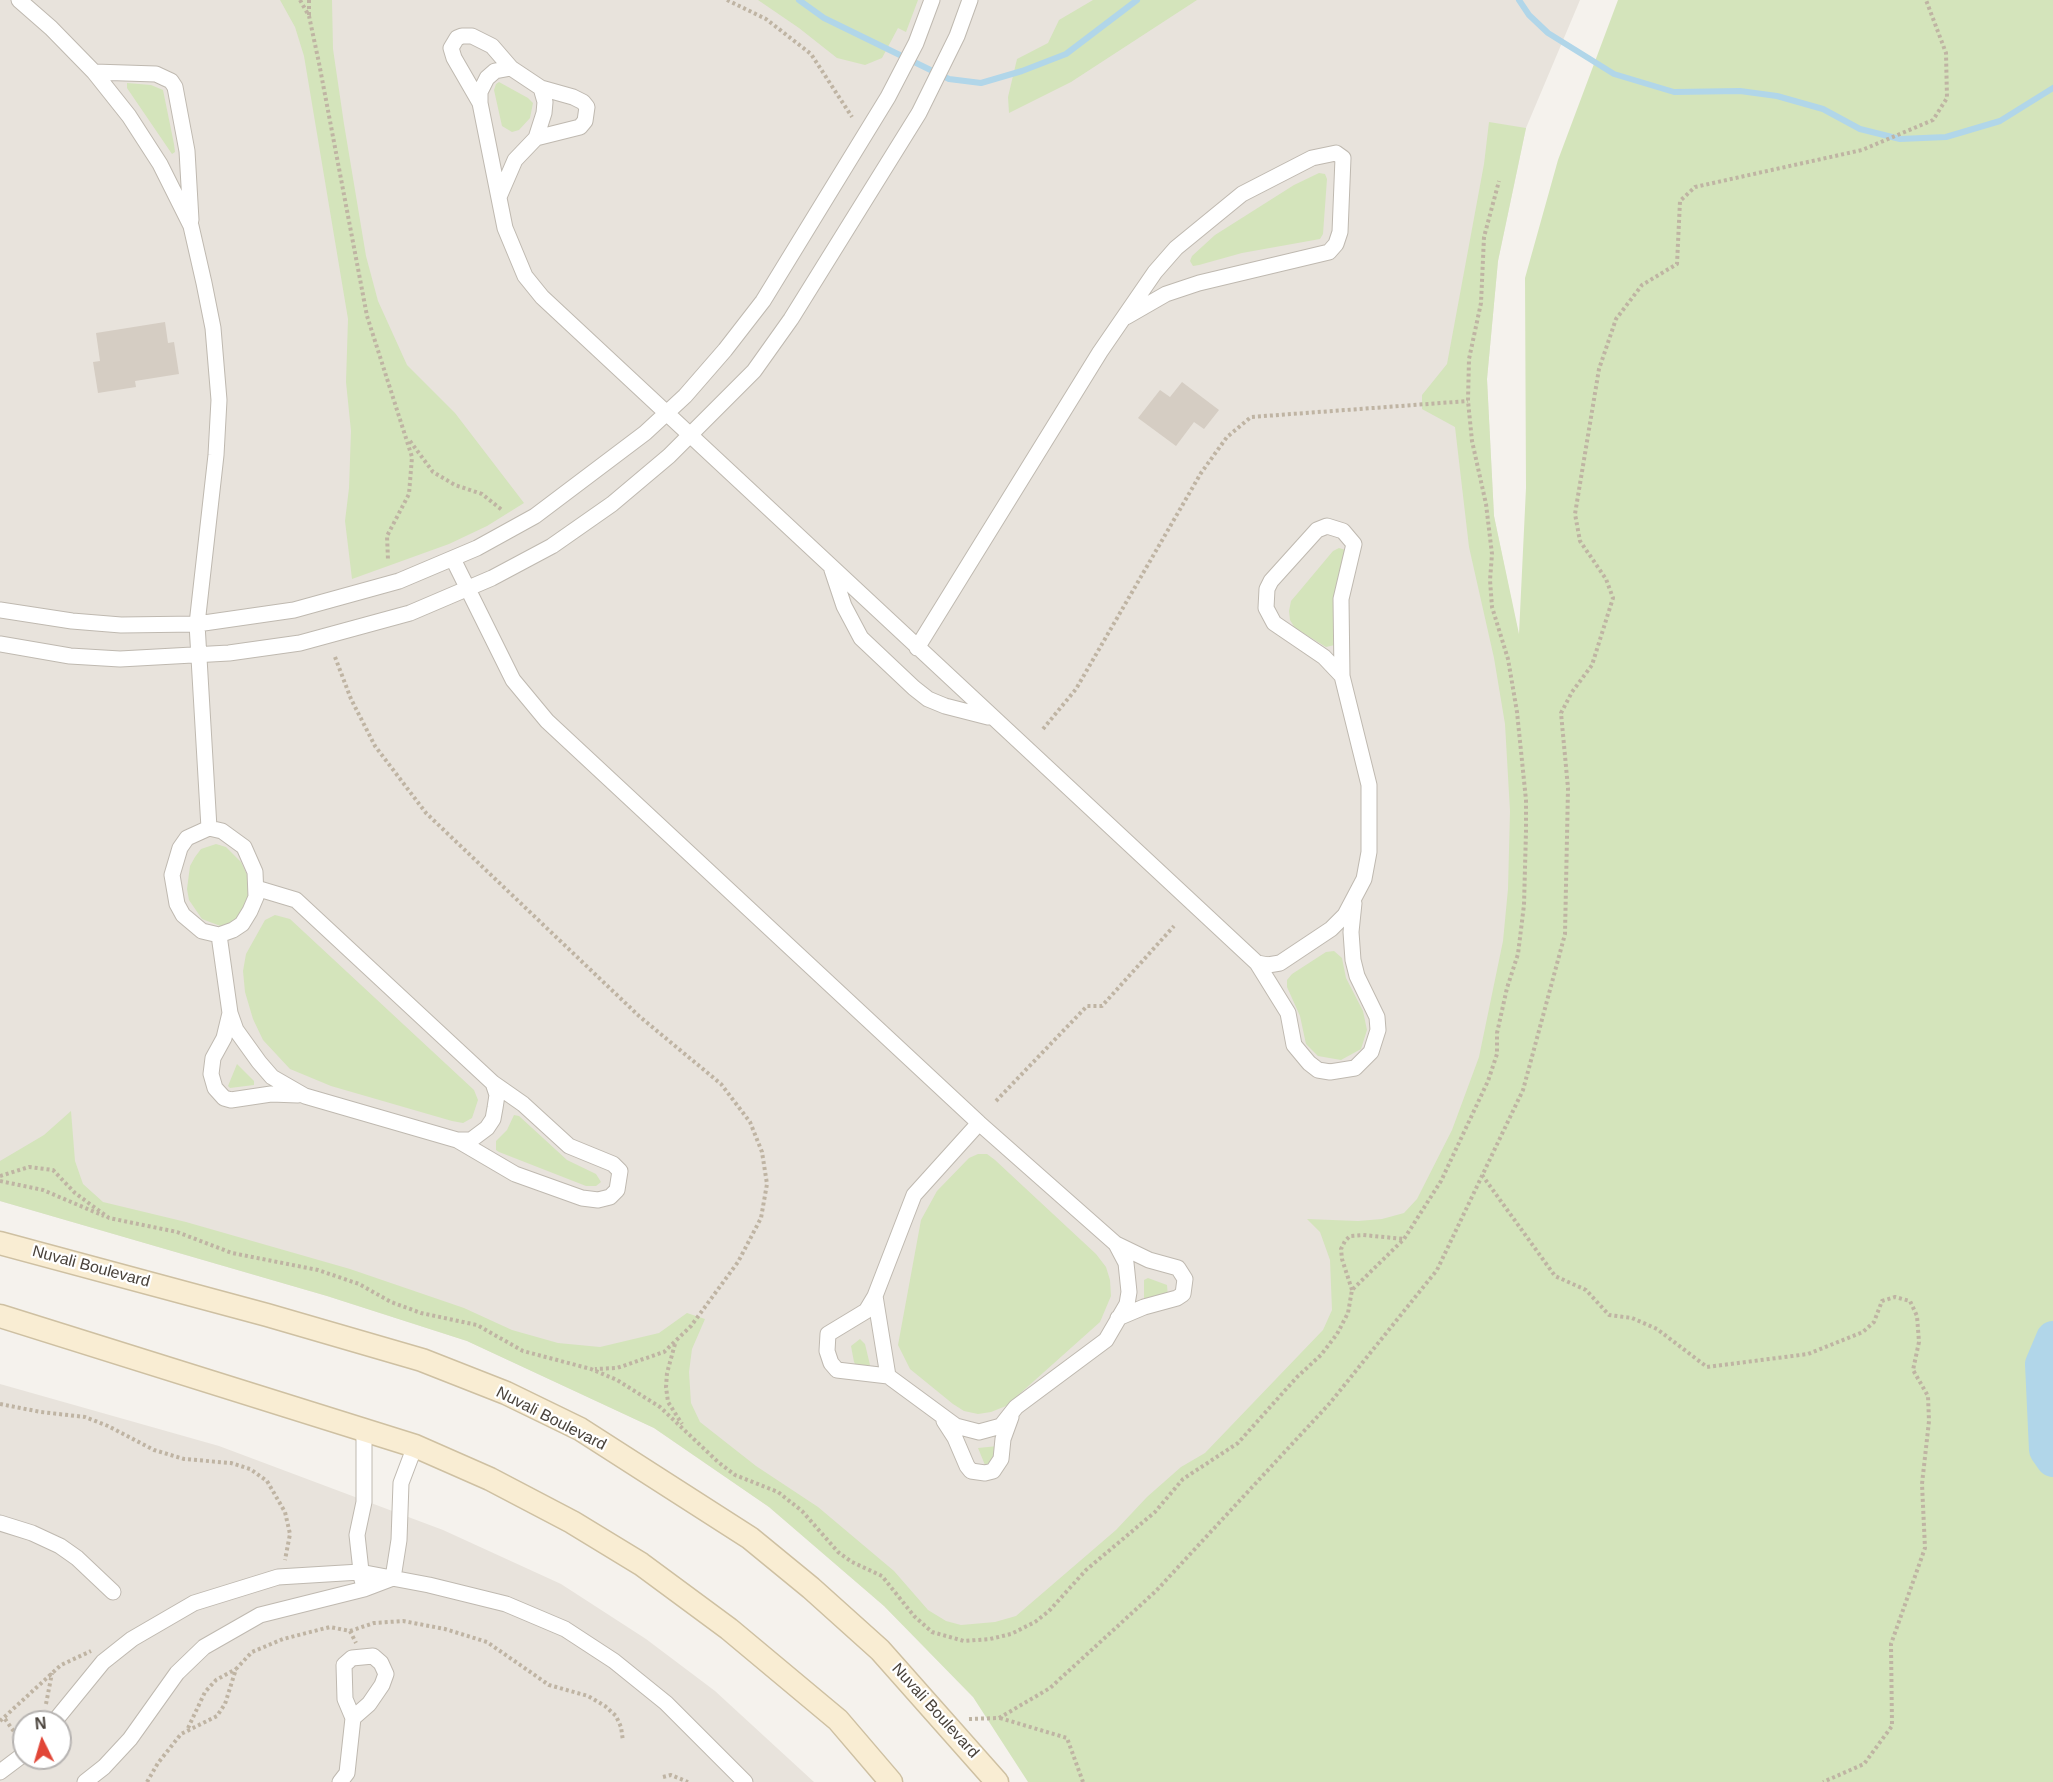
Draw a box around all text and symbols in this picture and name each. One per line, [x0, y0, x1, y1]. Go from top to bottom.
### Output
street label: Nuvali Boulevard [30, 1242, 152, 1292]
street label: Nuvali Boulevard [493, 1383, 609, 1455]
street label: Nuvali Boulevard [887, 1660, 983, 1762]
north arrow [12, 1710, 72, 1770]
text: N [34, 1715, 47, 1733]

